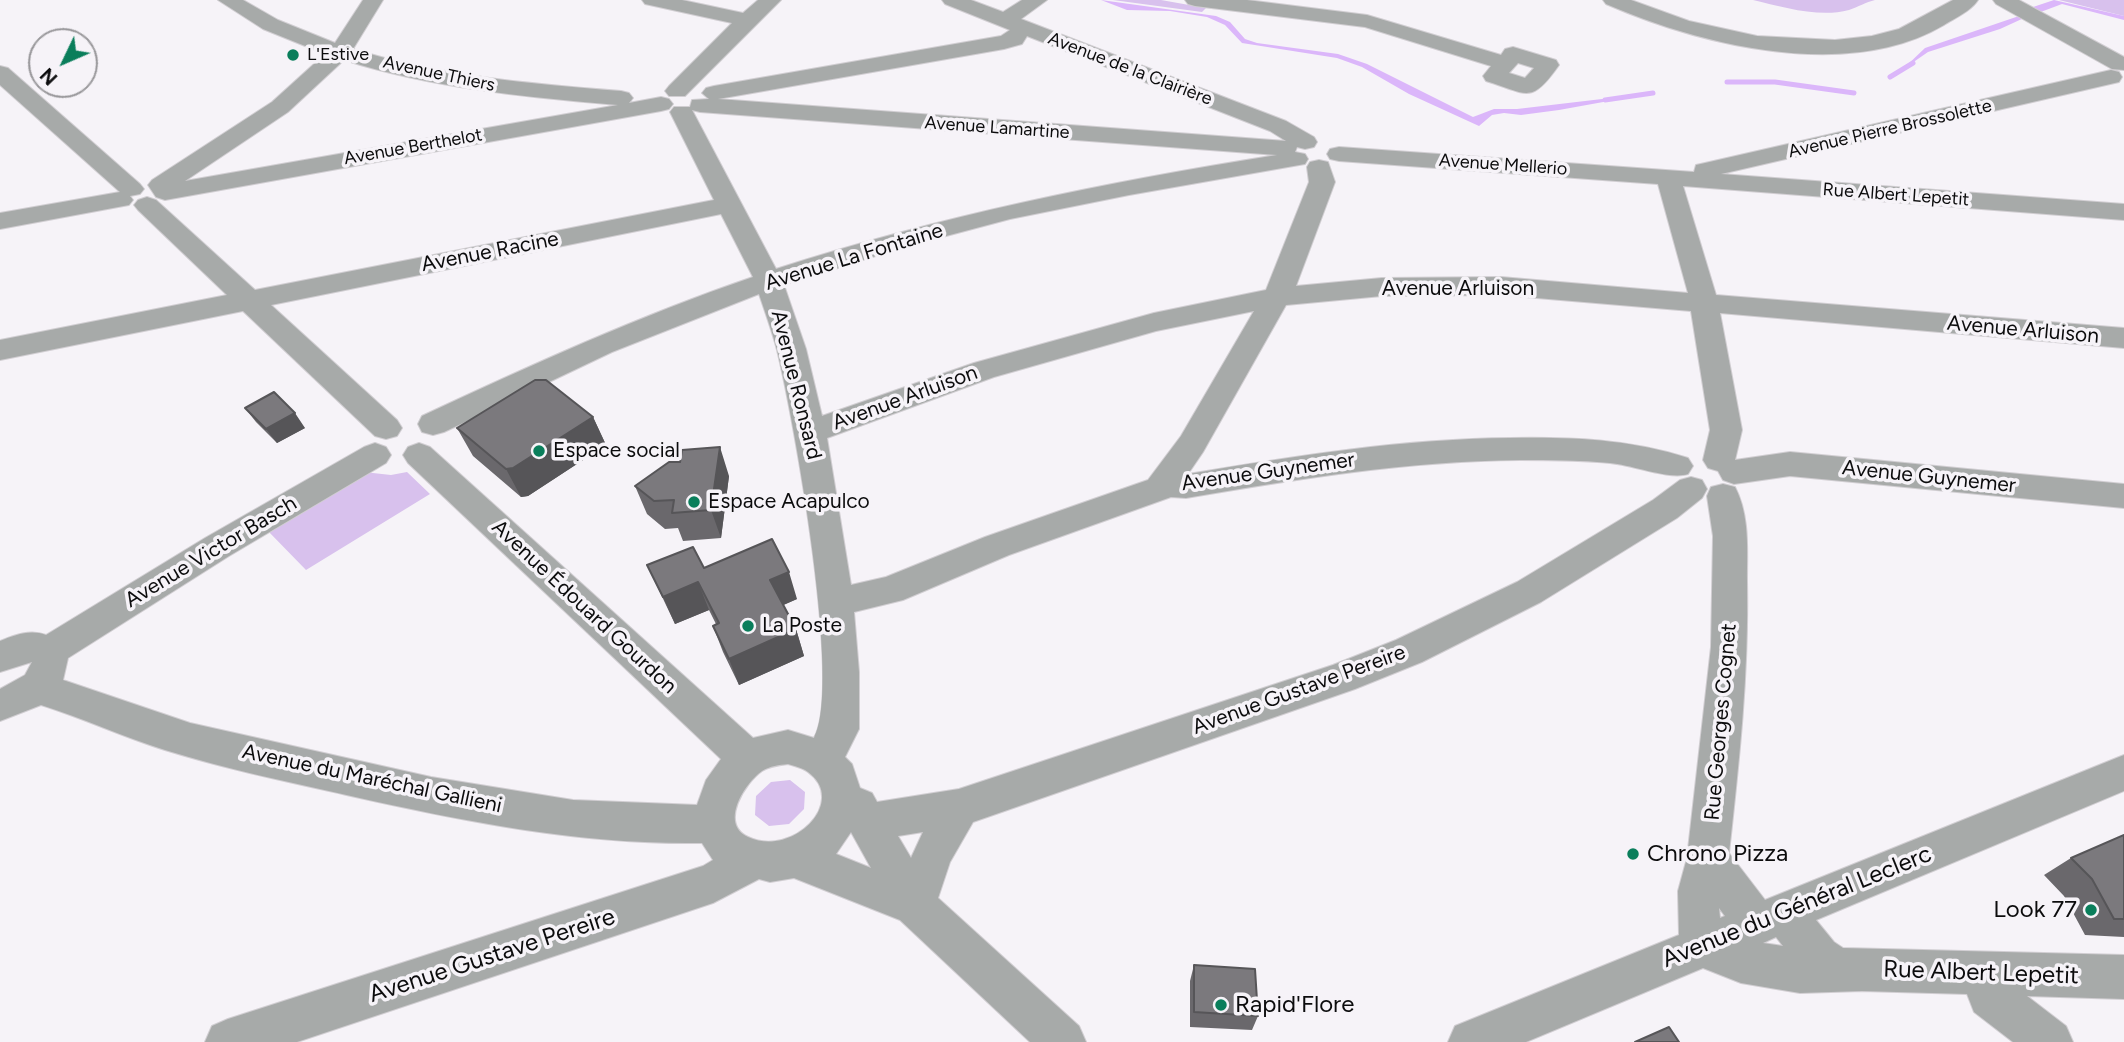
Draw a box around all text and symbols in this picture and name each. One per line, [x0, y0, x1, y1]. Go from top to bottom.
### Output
north arrow [28, 28, 98, 98]
street label: Avenue de la Clairière [1045, 28, 1215, 110]
place label: L'Estive [307, 44, 369, 66]
marker: L'Estive [285, 47, 301, 63]
street label: Avenue Thiers [381, 52, 497, 96]
text: N [36, 63, 62, 90]
street label: Avenue Pierre Brossolette [1786, 95, 1994, 163]
street label: Avenue Lamartine [924, 112, 1070, 144]
street label: Avenue Berthelot [342, 124, 484, 170]
street label: Avenue Mellerio [1438, 150, 1568, 180]
street label: Rue Albert Lepetit [1822, 179, 1970, 211]
street label: Avenue La Fontaine [762, 218, 946, 296]
street label: Avenue Racine [419, 226, 561, 278]
street label: Avenue Arluison [1382, 276, 1534, 302]
street label: Avenue Ronsard [765, 308, 827, 462]
street label: Avenue Arluison [1946, 311, 2100, 349]
street label: Avenue Arluison [829, 360, 981, 436]
place label: Espace social [553, 438, 680, 464]
marker: Espace social [531, 443, 547, 459]
street label: Avenue Guynemer [1180, 447, 1356, 497]
street label: Avenue Guynemer [1841, 455, 2017, 499]
place label: Espace Acapulco [708, 489, 870, 515]
street label: Avenue Victor Basch [121, 491, 301, 613]
marker: Espace Acapulco [686, 494, 702, 510]
street label: Avenue Édouard Gourdon [486, 515, 682, 699]
place label: La Poste [762, 613, 842, 639]
marker: La Poste [740, 618, 756, 634]
street label: Rue Georges Cognet [1700, 622, 1742, 822]
street label: Avenue Gustave Pereire [1189, 640, 1409, 740]
street label: Avenue du Maréchal Gallieni [240, 739, 504, 819]
place label: Chrono Pizza [1647, 840, 1788, 868]
street label: Avenue du Général Leclerc [1658, 840, 1936, 974]
marker: Chrono Pizza [1625, 846, 1641, 862]
place label: Look 77 [1993, 896, 2077, 924]
marker: Look 77 [2083, 902, 2099, 918]
street label: Avenue Gustave Pereire [365, 903, 619, 1009]
street label: Rue Albert Lepetit [1883, 955, 2079, 991]
place label: Rapid'Flore [1235, 991, 1354, 1019]
marker: Rapid'Flore [1213, 997, 1229, 1013]

